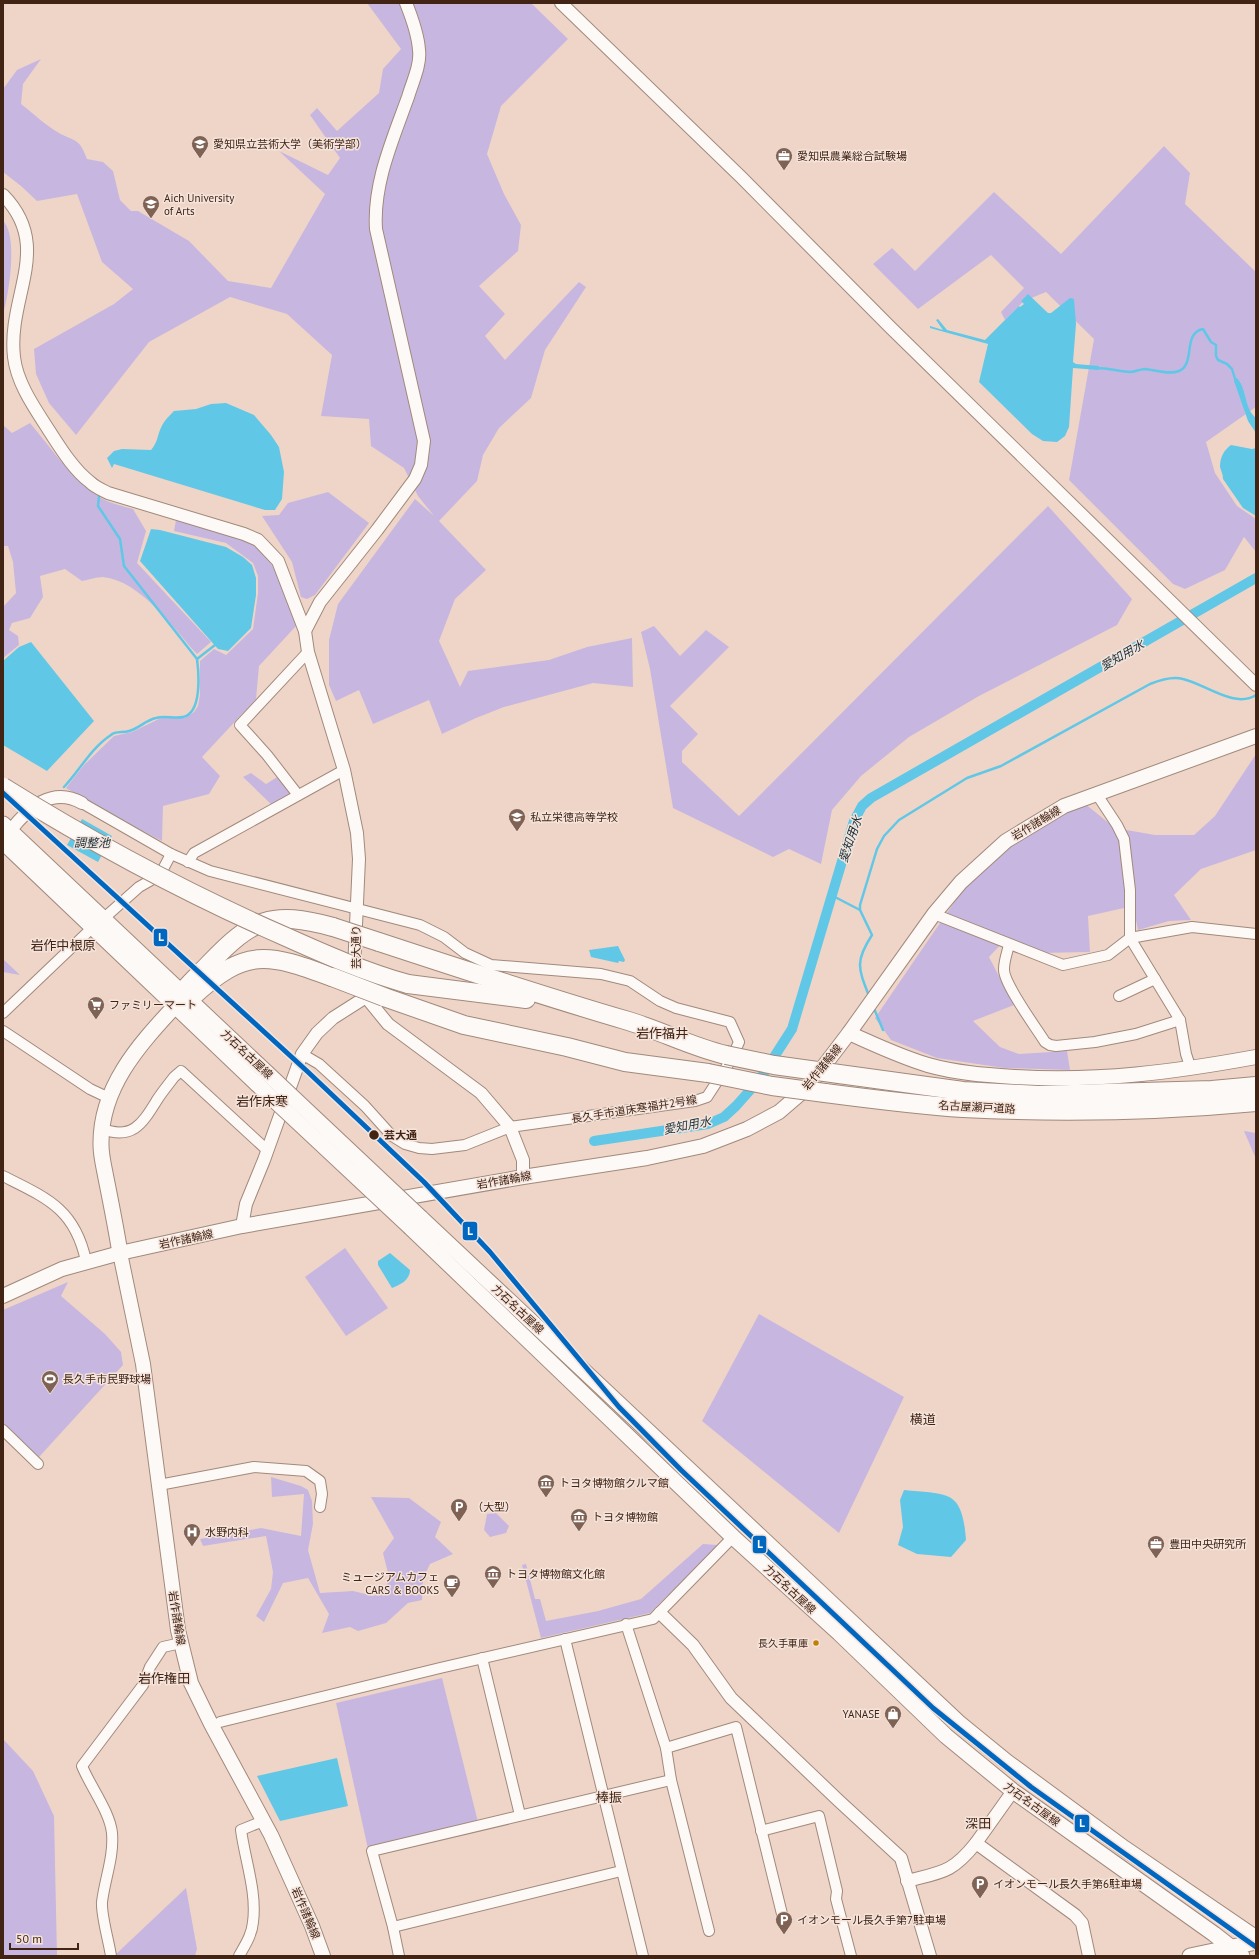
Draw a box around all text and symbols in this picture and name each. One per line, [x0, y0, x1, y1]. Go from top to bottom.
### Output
school or university icon: 愛知県立芸術大学（美術学部） [190, 134, 210, 159]
place label: 愛知県立芸術大学（美術学部） [213, 137, 367, 151]
office icon: 愛知県農業総合試験場 [774, 146, 794, 171]
place label: 愛知県農業総合試験場 [797, 149, 907, 163]
place label: Aich University of Arts [164, 191, 235, 218]
school or university icon: Aich University of Arts [141, 194, 161, 219]
water label: 愛知用水 [1097, 636, 1148, 673]
street label: 岩作諸輪線 [1009, 803, 1063, 843]
school or university icon: 私立栄徳高等学校 [507, 807, 527, 832]
place label: 私立栄徳高等学校 [530, 810, 618, 824]
water label: 愛知用水 [835, 812, 866, 864]
water label: 調整池 [74, 835, 111, 850]
street label: 芸大通り [349, 925, 363, 969]
line badge: L [153, 928, 168, 947]
text: L [158, 930, 164, 944]
district label: 岩作中根原 [30, 937, 96, 954]
supermarket icon: ファミリーマート [86, 995, 106, 1020]
place label: ファミリーマート [109, 998, 197, 1012]
district label: 岩作福井 [636, 1025, 688, 1042]
street label: 力石名古屋線 [218, 1026, 276, 1082]
street label: 岩作諸輪線 [799, 1041, 845, 1093]
street label: 長久手市道床寒福井2号線 [570, 1092, 698, 1126]
district label: 岩作床寒 [236, 1093, 288, 1110]
street label: 名古屋瀬戸道路 [938, 1098, 1016, 1116]
water label: 愛知用水 [662, 1113, 714, 1137]
marker: 芸大通 [367, 1128, 381, 1142]
place label: 芸大通 [384, 1128, 417, 1142]
street label: 岩作諸輪線 [476, 1168, 532, 1192]
line badge: L [462, 1221, 478, 1241]
text: L [467, 1224, 473, 1238]
street label: 岩作諸輪線 [158, 1226, 214, 1252]
street label: 力石名古屋線 [489, 1281, 547, 1337]
sports icon: 長久手市民野球場 [40, 1369, 60, 1394]
place label: 長久手市民野球場 [63, 1372, 151, 1386]
district label: 横道 [910, 1411, 936, 1428]
museum icon: トヨタ博物館クルマ館 [536, 1473, 556, 1498]
place label: トヨタ博物館クルマ館 [559, 1476, 669, 1490]
parking icon: （大型） [449, 1497, 469, 1522]
place label: （大型） [472, 1500, 516, 1514]
museum icon: トヨタ博物館 [569, 1507, 589, 1532]
place label: トヨタ博物館 [592, 1510, 658, 1524]
hospital icon: 水野内科 [182, 1522, 202, 1547]
place label: 水野内科 [205, 1525, 249, 1539]
office icon: 豊田中央研究所 [1146, 1534, 1166, 1559]
line badge: L [752, 1535, 767, 1554]
text: L [757, 1537, 763, 1551]
place label: 豊田中央研究所 [1169, 1537, 1247, 1551]
street label: 力石名古屋線 [761, 1561, 819, 1617]
museum icon: トヨタ博物館文化館 [483, 1564, 503, 1589]
place label: トヨタ博物館文化館 [506, 1567, 605, 1581]
place label: ミュージアムカフェ CARS & BOOKS [341, 1570, 439, 1597]
cafe icon: ミュージアムカフェ CARS & BOOKS [442, 1573, 462, 1598]
street label: 岩作諸輪線 [166, 1590, 188, 1646]
place label: 長久手車庫 [758, 1637, 808, 1650]
marker: 長久手車庫 [811, 1638, 821, 1648]
district label: 岩作権田 [138, 1670, 190, 1687]
shop icon: YANASE [883, 1704, 903, 1729]
place label: YANASE [843, 1707, 880, 1721]
street label: 力石名古屋線 [1001, 1779, 1063, 1829]
district label: 棒振 [596, 1789, 622, 1806]
line badge: L [1074, 1814, 1090, 1833]
district label: 深田 [965, 1815, 991, 1832]
text: L [1079, 1816, 1085, 1830]
parking icon: イオンモール長久手第6駐車場 [970, 1874, 990, 1899]
place label: イオンモール長久手第6駐車場 [993, 1877, 1142, 1891]
street label: 岩作諸輪線 [289, 1885, 323, 1941]
parking icon: イオンモール長久手第7駐車場 [774, 1910, 794, 1935]
place label: イオンモール長久手第7駐車場 [797, 1913, 946, 1927]
scale bar [10, 1925, 78, 1951]
text: 50 m [16, 1931, 42, 1946]

